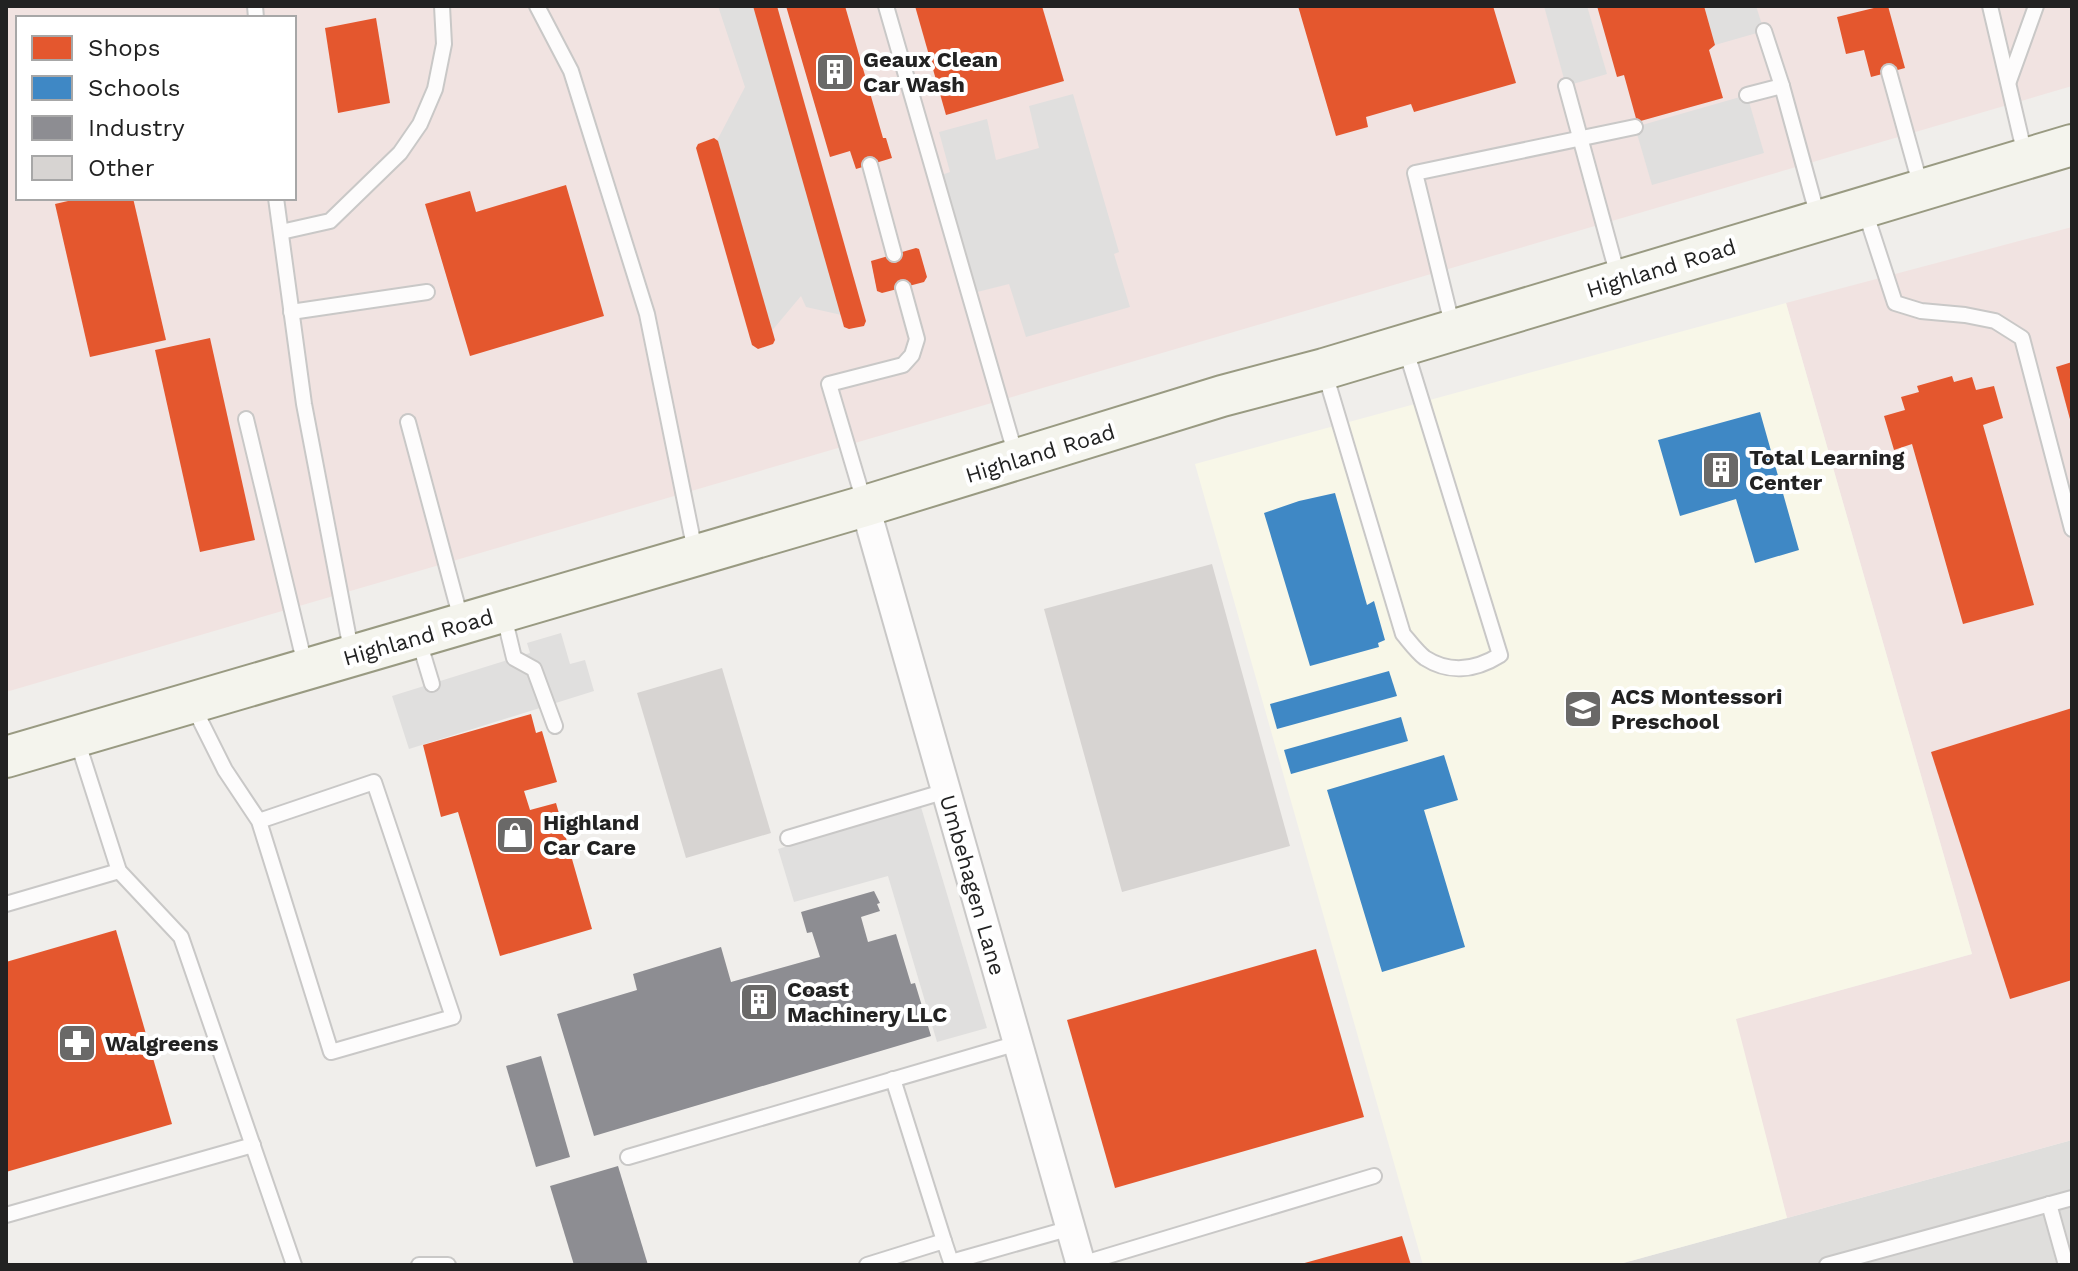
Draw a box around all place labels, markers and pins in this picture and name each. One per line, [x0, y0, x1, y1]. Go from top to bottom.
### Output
place label: Geaux Clean Car Wash [863, 47, 998, 97]
building icon: Geaux Clean Car Wash [814, 51, 856, 93]
place label: Total Learning Center [1749, 445, 1905, 495]
building icon: Total Learning Center [1700, 449, 1742, 491]
place label: ACS Montessori Preschool [1611, 684, 1782, 734]
school or university icon: ACS Montessori Preschool [1562, 688, 1604, 730]
place label: Highland Car Care [543, 810, 639, 860]
shop icon: Highland Car Care [494, 814, 536, 856]
place label: Coast Machinery LLC [787, 977, 947, 1027]
building icon: Coast Machinery LLC [738, 981, 780, 1023]
pharmacy icon: Walgreens [56, 1022, 98, 1064]
place label: Walgreens [105, 1031, 219, 1056]

